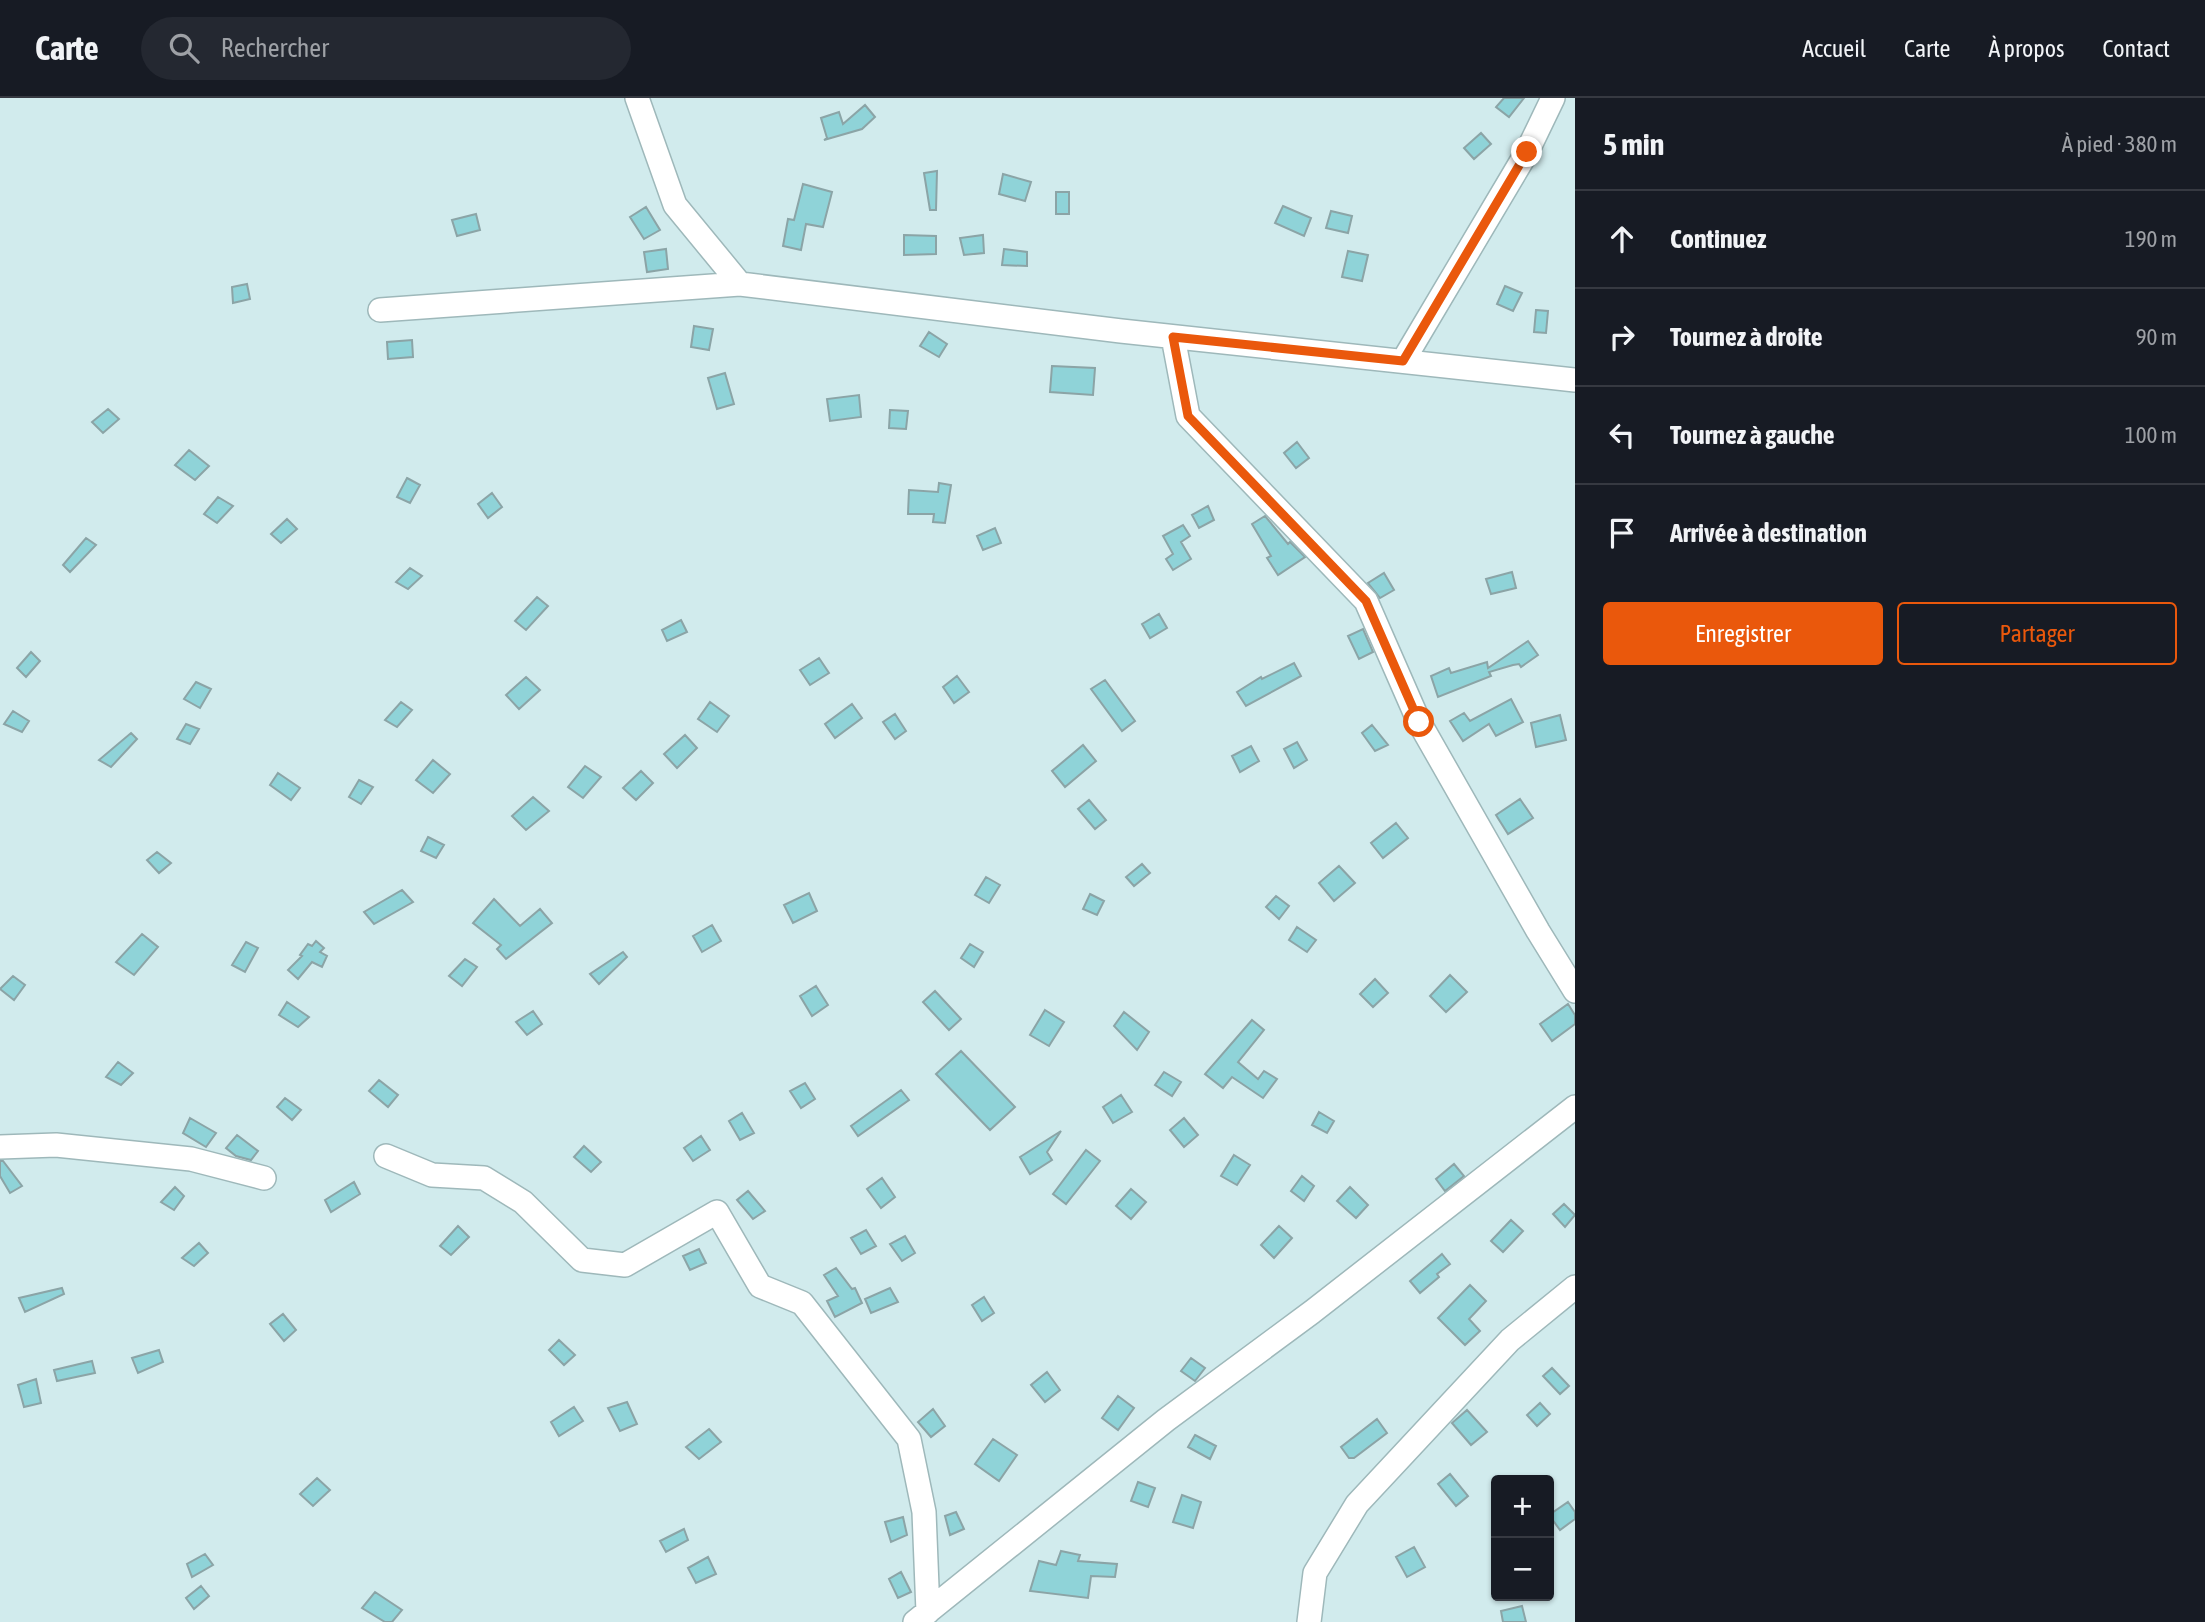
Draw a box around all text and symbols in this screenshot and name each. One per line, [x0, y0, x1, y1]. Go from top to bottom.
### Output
search box [141, 17, 631, 80]
text: Carte [35, 29, 99, 67]
icon: search [165, 29, 203, 67]
text: Rechercher [221, 33, 329, 63]
text: Accueil [1802, 35, 1866, 62]
text: Carte [1904, 35, 1950, 62]
text: À propos [1988, 35, 2064, 62]
text: Contact [2102, 35, 2170, 62]
text: 5 min [1603, 127, 1664, 161]
text: À pied · 380 m [2062, 131, 2177, 157]
route end [1511, 136, 1542, 167]
icon: ahead [1603, 220, 1641, 258]
text: Continuez [1670, 224, 1766, 254]
text: 190 m [2125, 226, 2177, 252]
icon: right [1603, 318, 1641, 356]
text: Tournez à droite [1670, 322, 1823, 352]
text: 90 m [2136, 324, 2177, 350]
icon: left [1603, 416, 1641, 454]
text: Tournez à gauche [1670, 420, 1835, 450]
text: 100 m [2125, 422, 2177, 448]
icon: arrive [1603, 514, 1641, 552]
text: Arrivée à destination [1670, 518, 1867, 548]
button: Enregistrer [1603, 602, 1883, 665]
button: Partager [1897, 602, 2177, 665]
route start [1403, 706, 1434, 737]
map controls [1491, 1475, 1554, 1601]
button: + [1491, 1475, 1554, 1538]
button: − [1491, 1538, 1554, 1601]

